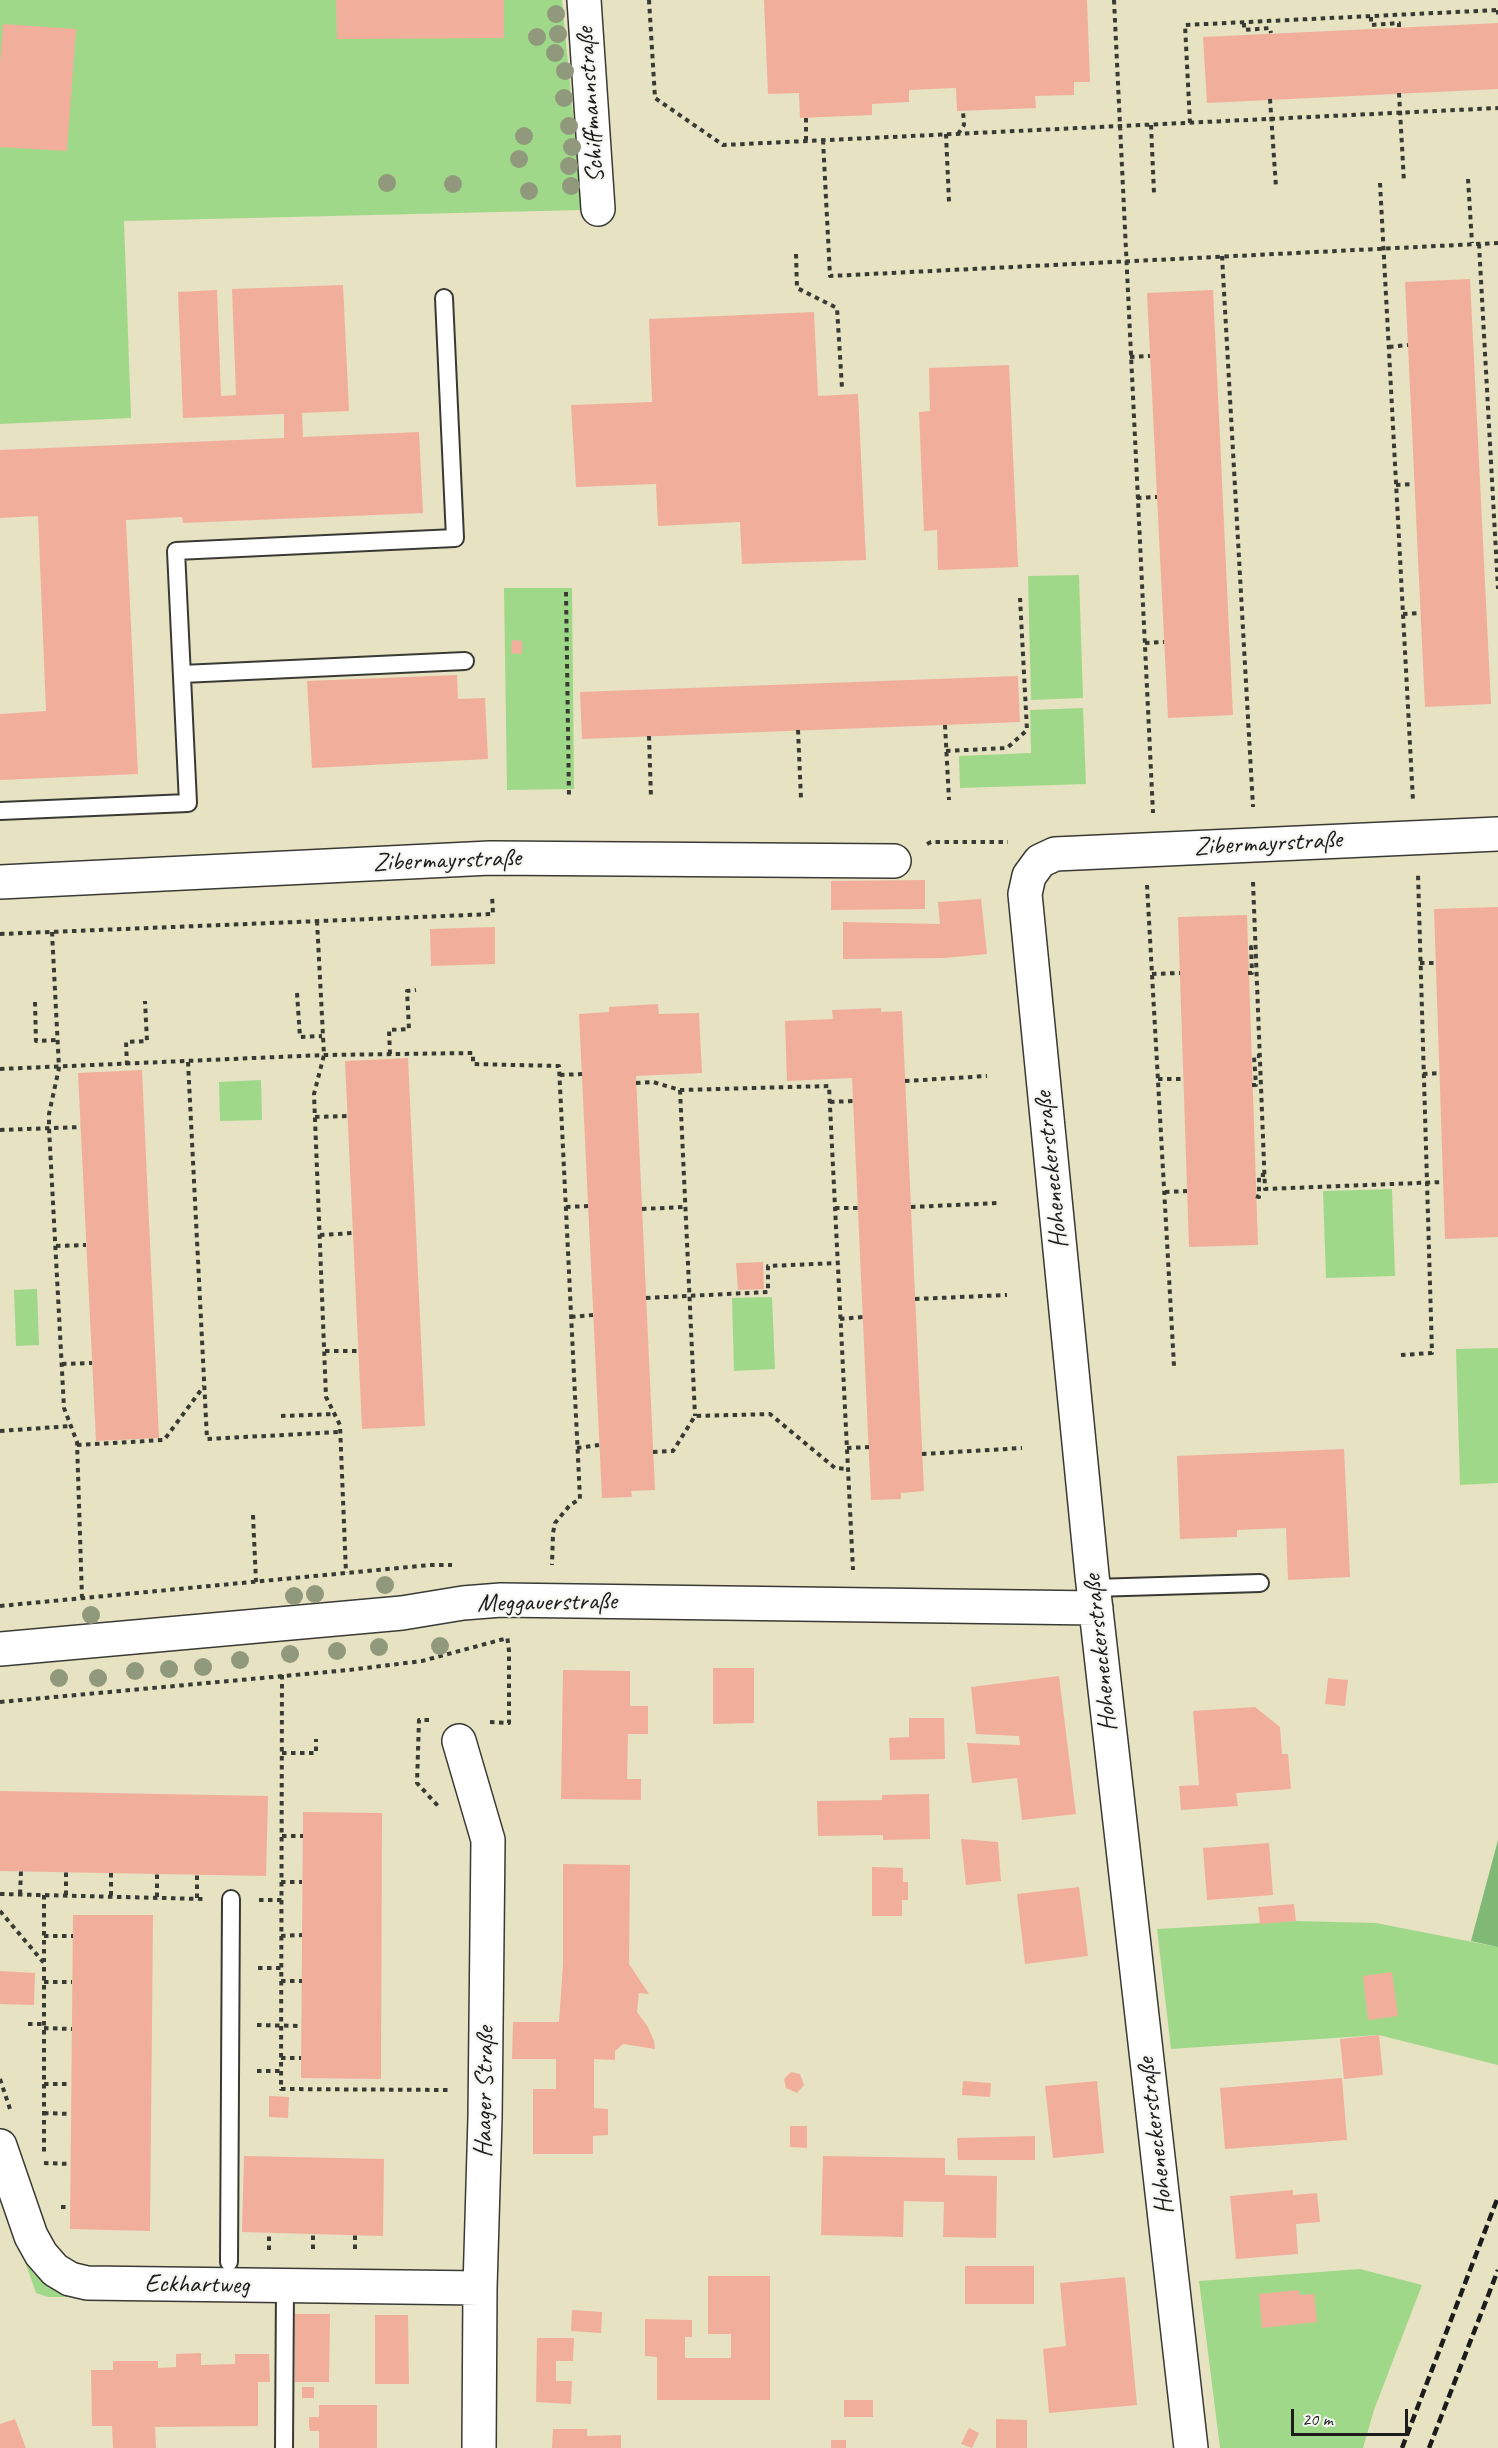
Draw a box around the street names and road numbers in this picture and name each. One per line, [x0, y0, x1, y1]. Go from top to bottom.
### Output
street label: Schiffmannstraße [570, 26, 612, 184]
street label: Zibermayrstraße [1193, 825, 1343, 863]
street label: Zibermayrstraße [373, 843, 521, 879]
street label: Hoheneckerstraße [1028, 1090, 1076, 1250]
street label: Hoheneckerstraße [1077, 1573, 1125, 1733]
street label: Meggauerstraße [477, 1586, 617, 1620]
street label: Haager Straße [468, 2026, 502, 2158]
street label: Hoheneckerstraße [1131, 2056, 1181, 2216]
street label: Eckhartweg [144, 2268, 250, 2302]

